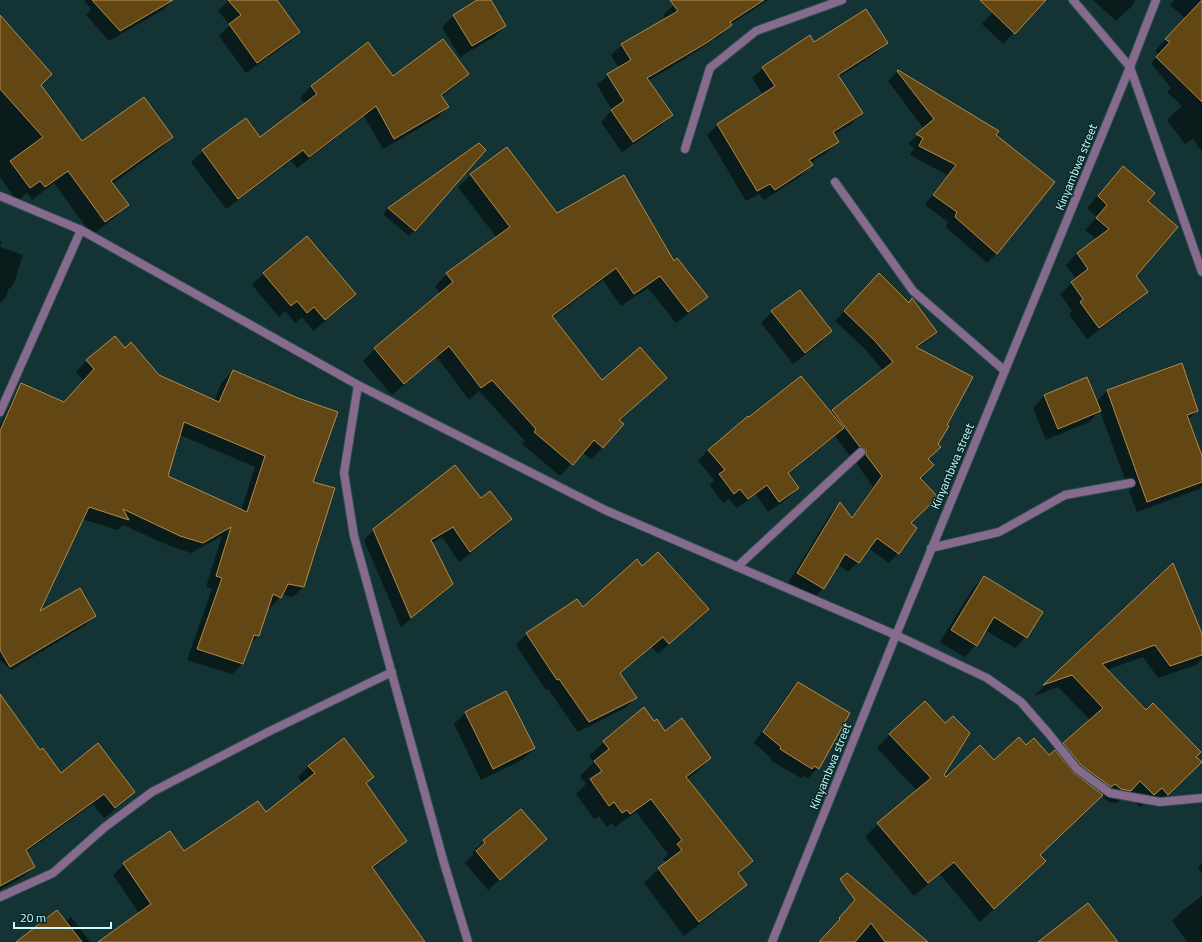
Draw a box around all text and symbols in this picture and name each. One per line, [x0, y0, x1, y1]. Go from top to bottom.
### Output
street label: Kinyambwa street [1050, 120, 1102, 213]
street label: Kinyambwa street [925, 419, 979, 512]
street label: Kinyambwa street [804, 719, 856, 812]
scale bar [14, 904, 111, 930]
text: 20 m [20, 908, 46, 927]

